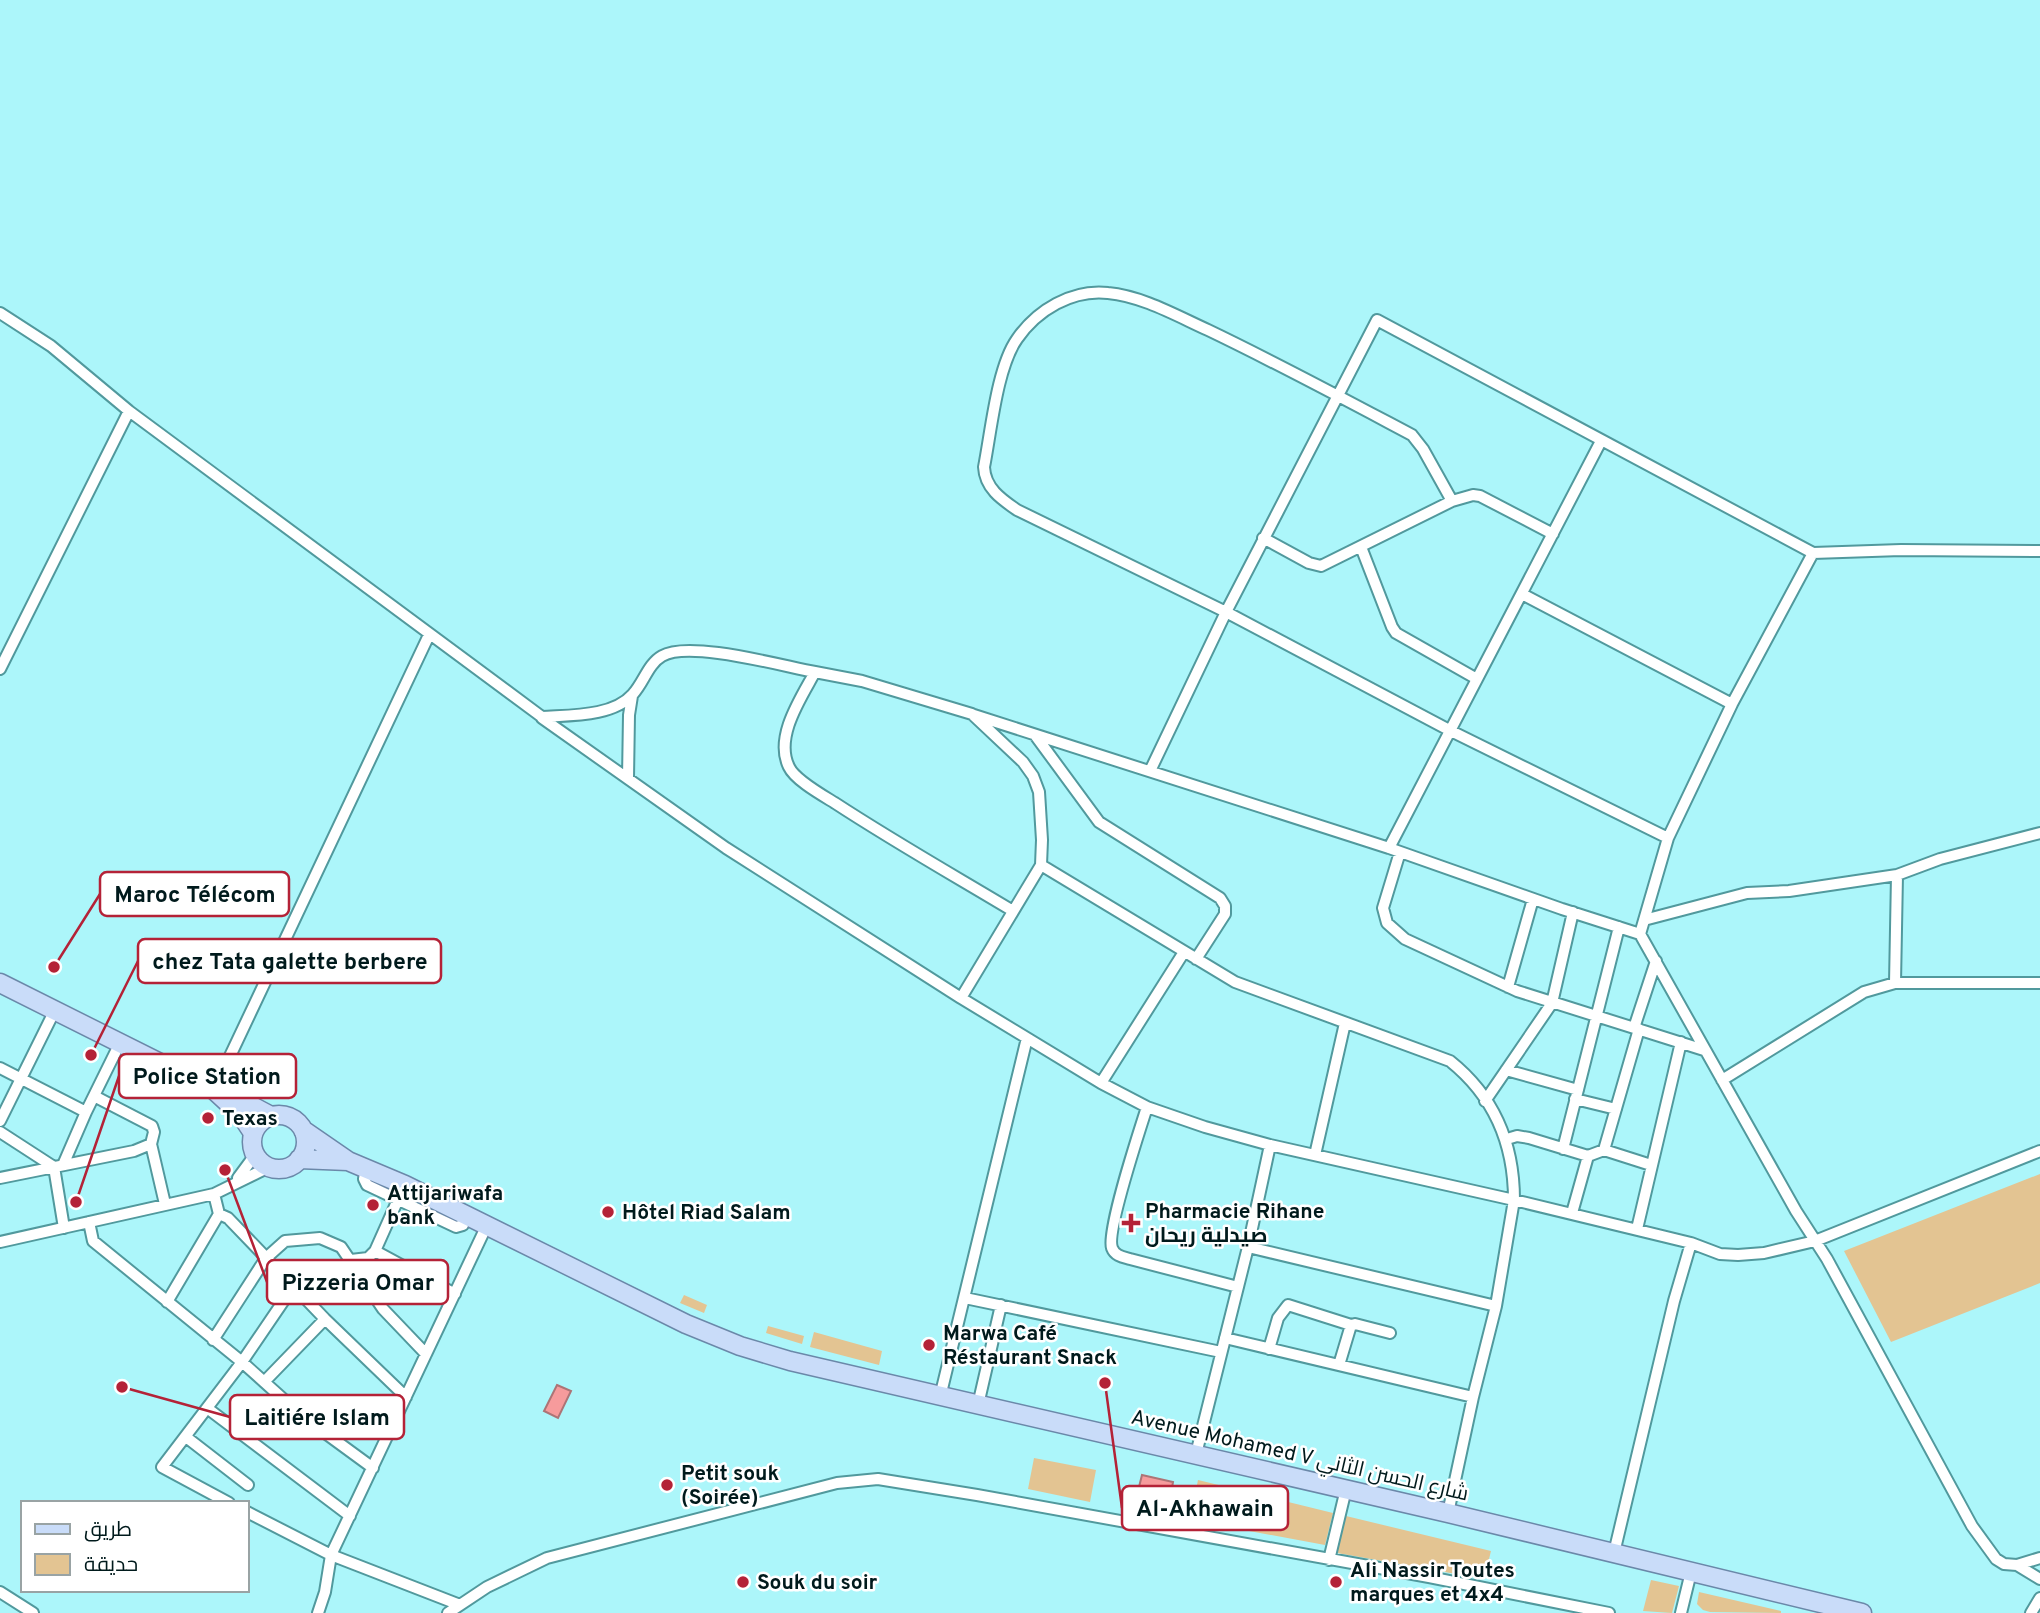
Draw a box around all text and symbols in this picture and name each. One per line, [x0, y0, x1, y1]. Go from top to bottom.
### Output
callout: Maroc Télécom [100, 872, 289, 916]
text: Maroc Télécom [114, 882, 276, 911]
callout: chez Tata galette berbere [138, 939, 441, 983]
text: chez Tata galette berbere [152, 949, 428, 978]
callout: Police Station [119, 1054, 296, 1098]
text: Police Station [133, 1064, 281, 1093]
place label: Texas [222, 1106, 278, 1133]
marker: Texas [200, 1110, 216, 1126]
place label: Attijariwafa bank [387, 1181, 503, 1232]
marker: Attijariwafa bank [365, 1197, 381, 1213]
place label: Pharmacie Rihane صيدلية ريحان [1145, 1199, 1325, 1250]
place label: Hôtel Riad Salam [622, 1200, 791, 1227]
marker: Hôtel Riad Salam [600, 1204, 616, 1220]
marker: Pharmacie Rihane صيدلية ريحان [1123, 1215, 1139, 1231]
callout: Pizzeria Omar [267, 1260, 448, 1304]
text: Pizzeria Omar [282, 1270, 435, 1299]
place label: Marwa Café Réstaurant Snack [943, 1321, 1117, 1372]
marker: Marwa Café Réstaurant Snack [921, 1337, 937, 1353]
callout: Laitiére Islam [230, 1395, 404, 1439]
street label: Avenue Mohamed V شارع الحسن الثاني [1128, 1404, 1471, 1509]
text: Laitiére Islam [244, 1405, 390, 1434]
place label: Petit souk (Soirée) [681, 1461, 779, 1512]
marker: Petit souk (Soirée) [659, 1477, 675, 1493]
callout: Al-Akhawain [1122, 1486, 1288, 1530]
text: Al-Akhawain [1136, 1496, 1274, 1525]
legend [21, 1501, 248, 1592]
text: طريق [84, 1517, 132, 1544]
text: حديقة [84, 1552, 138, 1579]
place label: Ali Nassir Toutes marques et 4x4 [1350, 1558, 1515, 1609]
place label: Souk du soir [757, 1570, 878, 1597]
marker: Souk du soir [735, 1574, 751, 1590]
marker: Ali Nassir Toutes marques et 4x4 [1328, 1574, 1344, 1590]

